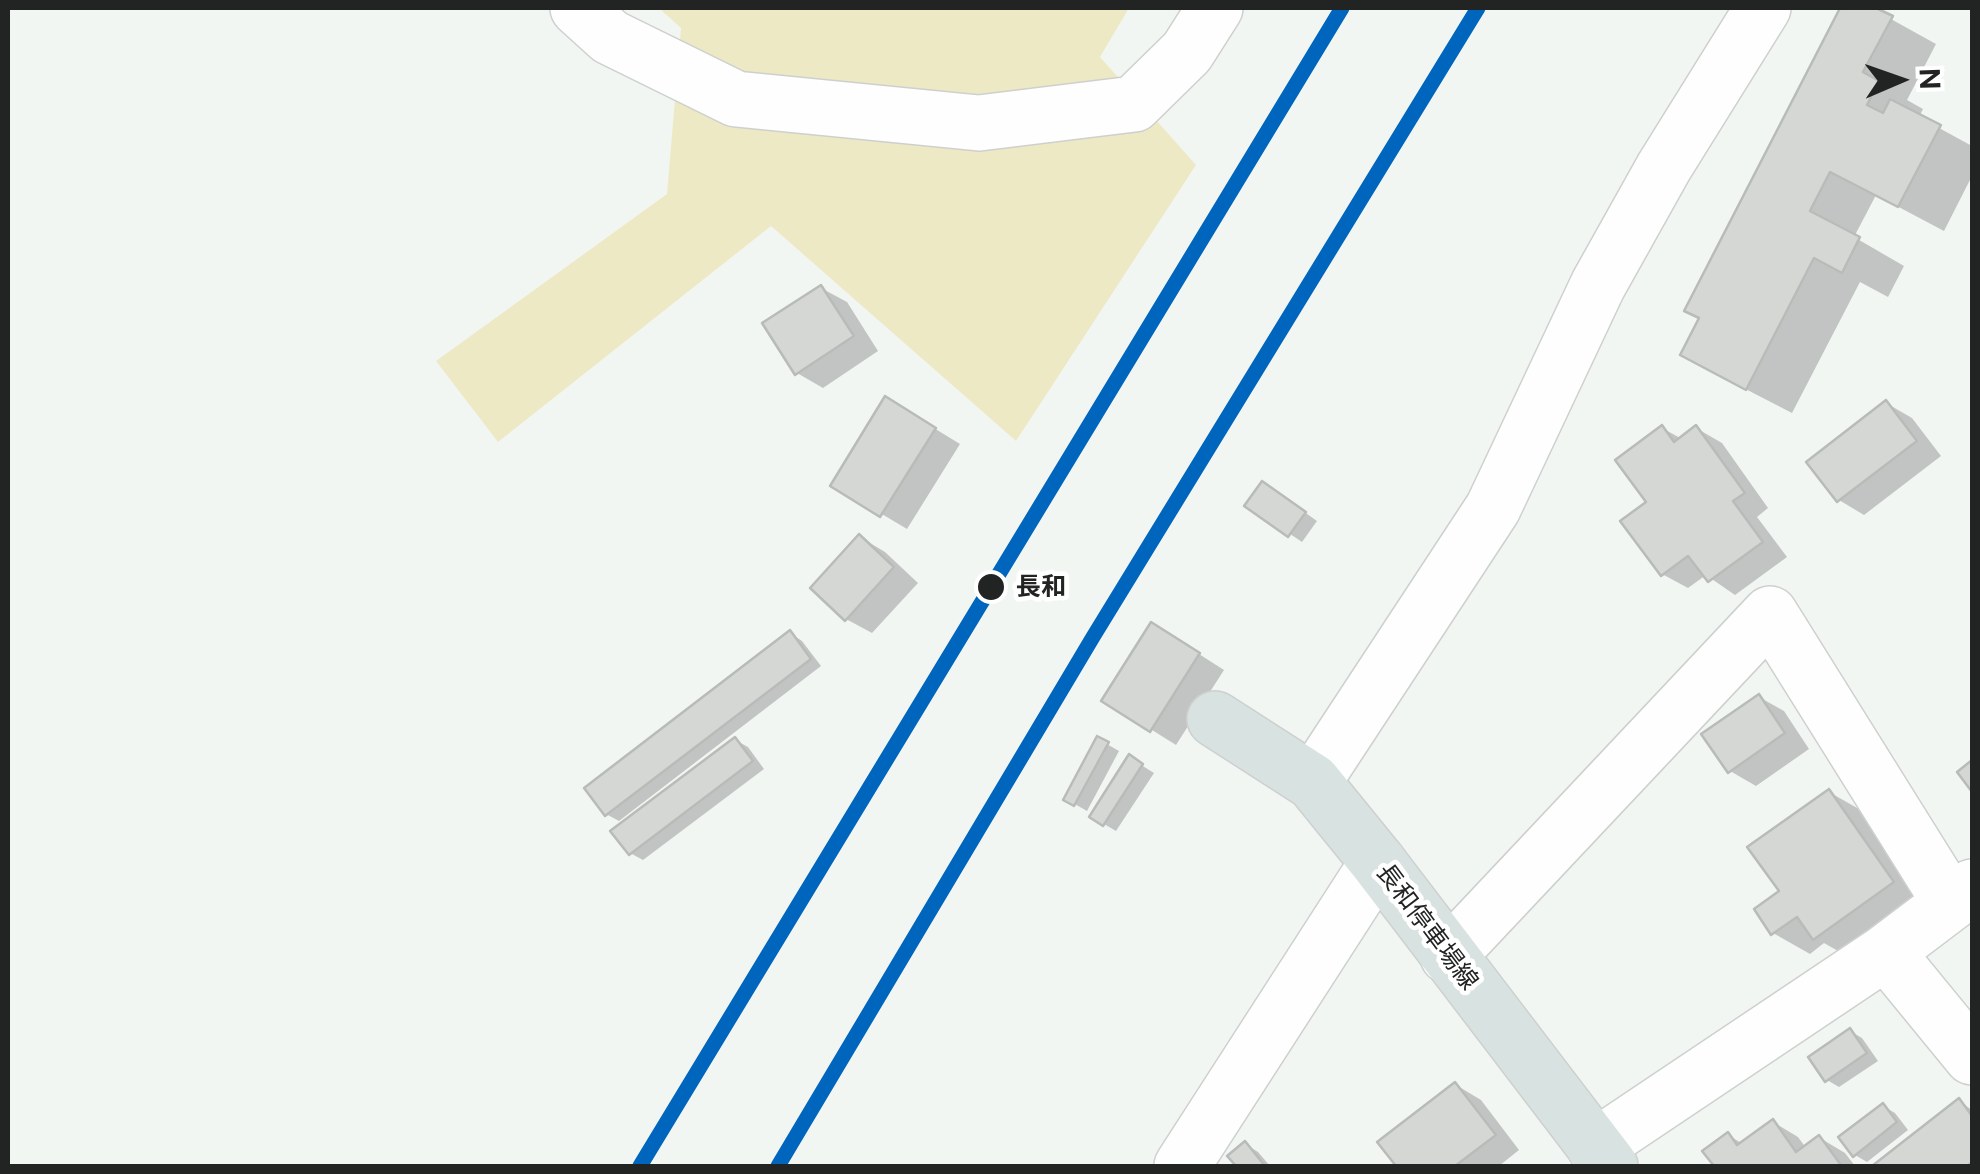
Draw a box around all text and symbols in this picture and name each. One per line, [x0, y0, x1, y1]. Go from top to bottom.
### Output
north arrow [1850, 30, 1950, 130]
text: N [1914, 67, 1947, 90]
marker: 長和 [975, 571, 1007, 603]
place label: 長和 [1016, 572, 1066, 602]
street label: 長和停車場線 [1370, 858, 1484, 996]

